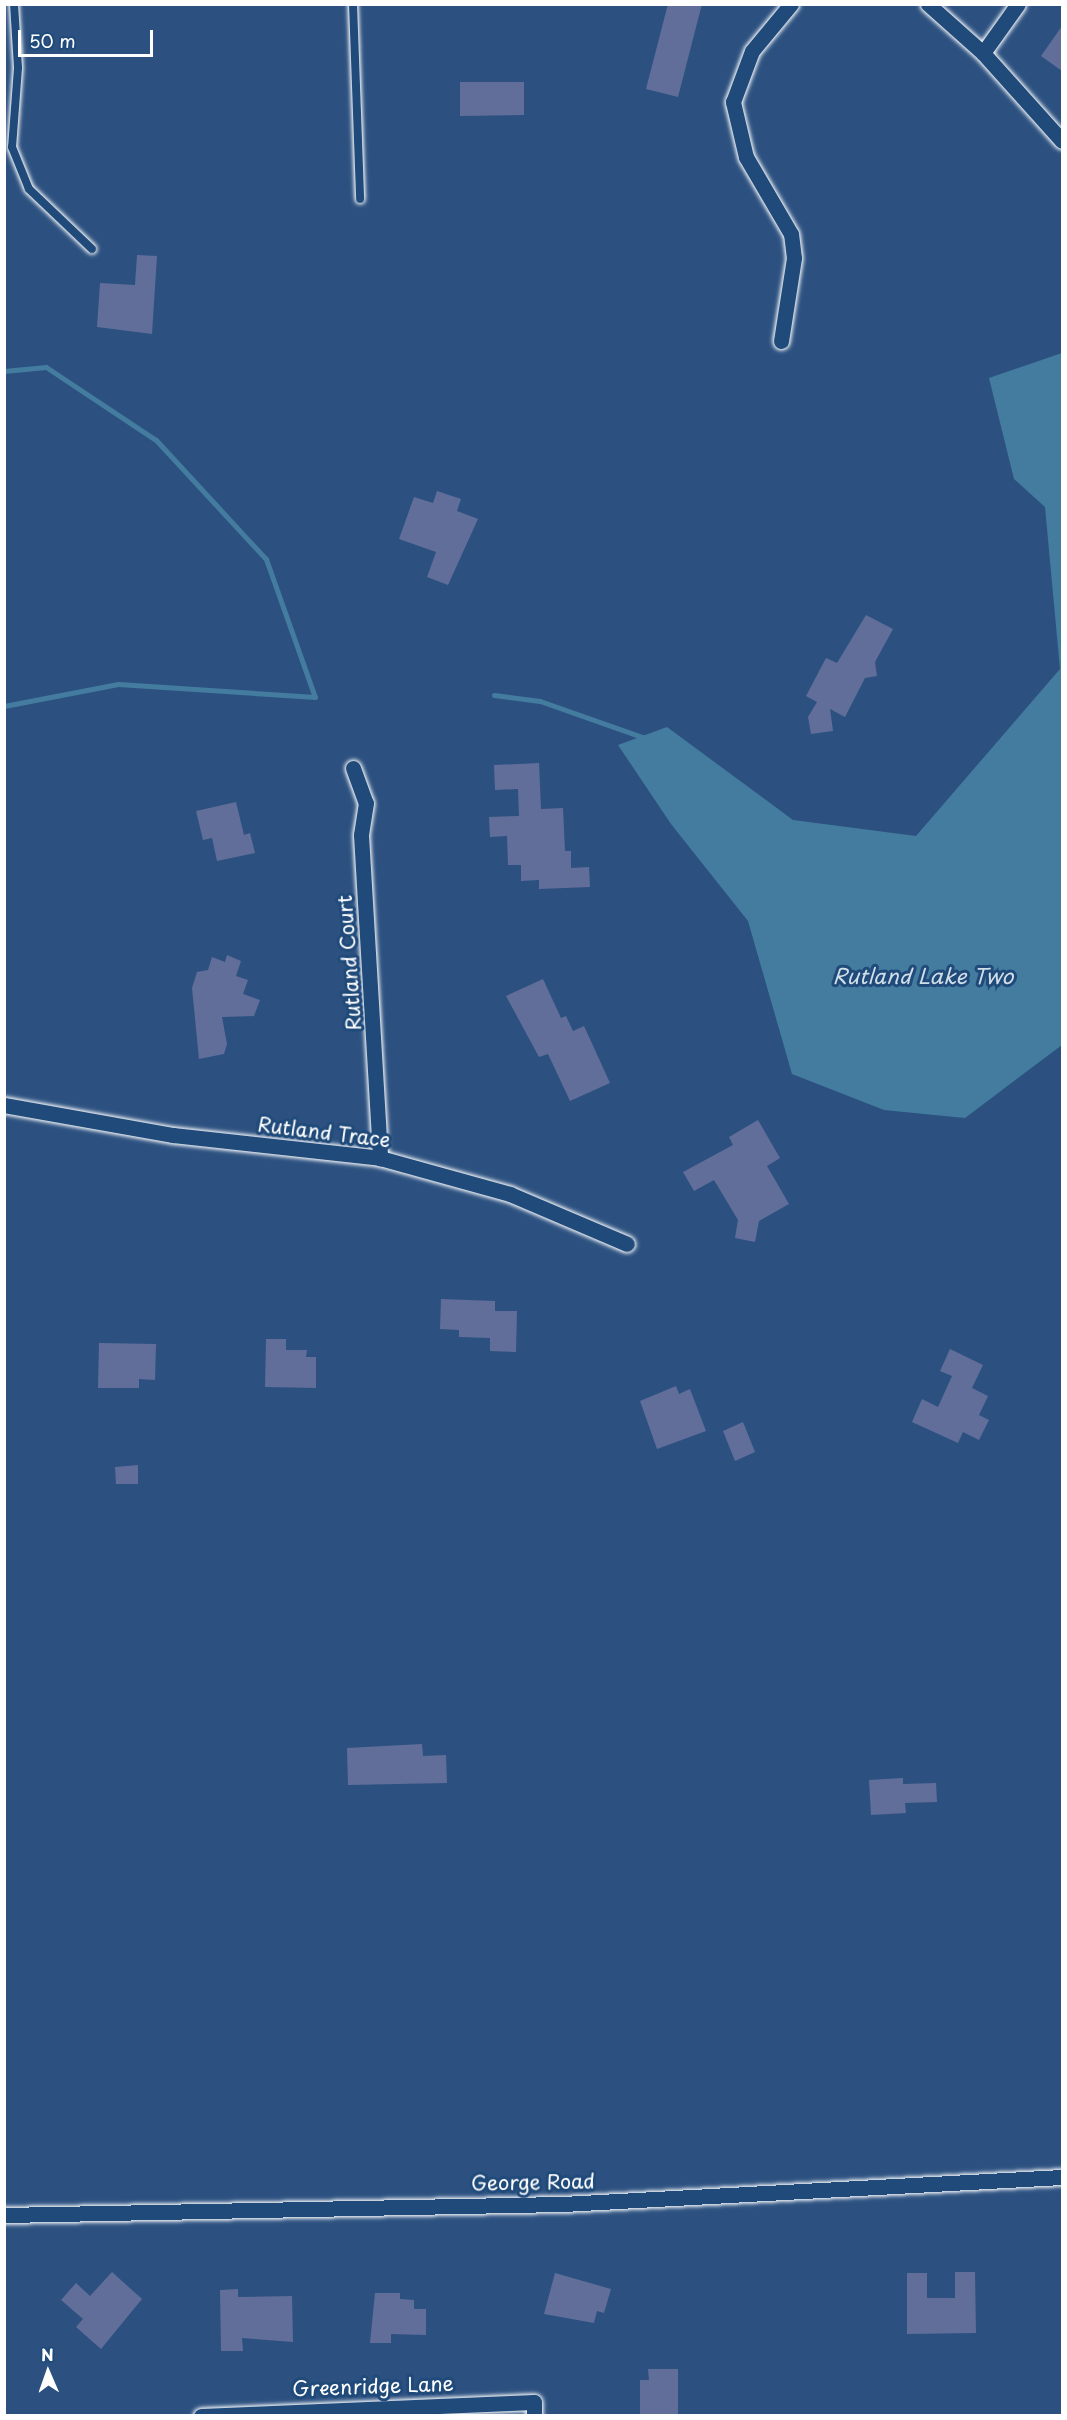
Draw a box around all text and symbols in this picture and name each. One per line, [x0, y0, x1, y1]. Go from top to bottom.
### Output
scale bar [21, 18, 156, 56]
text: 50 m [29, 27, 76, 54]
street label: Rutland Court [332, 894, 366, 1032]
water label: Rutland Lake Two [832, 962, 1014, 988]
street label: Rutland Trace [256, 1112, 392, 1152]
street label: George Road [471, 2169, 595, 2195]
north arrow [18, 2342, 78, 2402]
text: N [41, 2342, 54, 2366]
street label: Greenridge Lane [292, 2371, 454, 2401]

